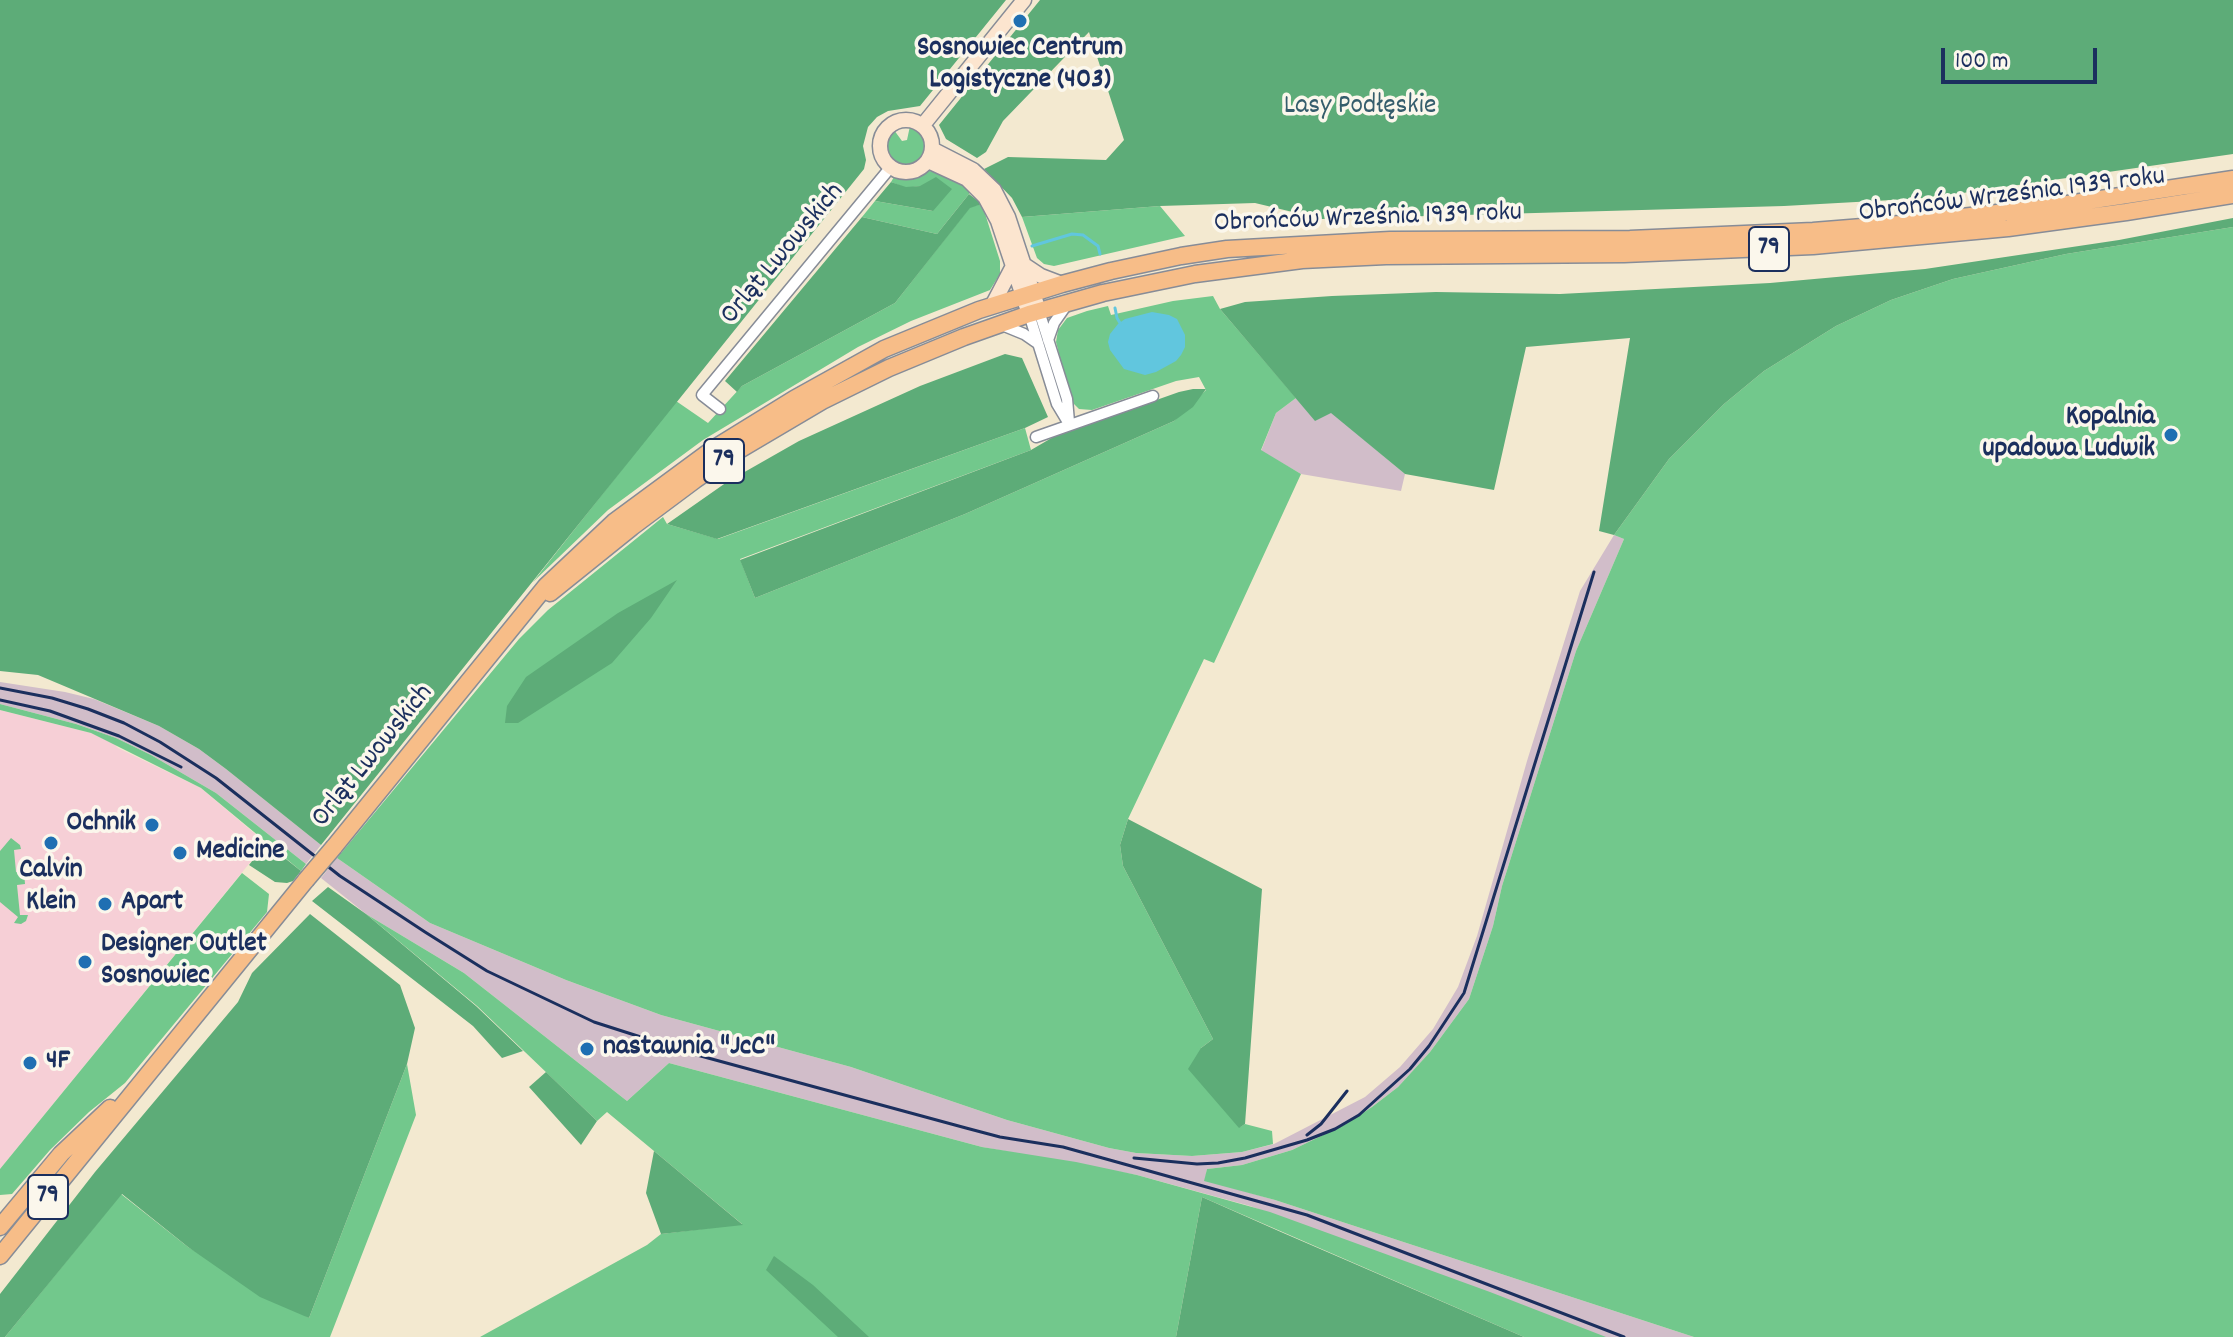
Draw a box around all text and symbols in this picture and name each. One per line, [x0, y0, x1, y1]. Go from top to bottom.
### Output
marker: Sosnowiec Centrum Logistyczne (403) [1011, 12, 1029, 30]
scale bar [1945, 32, 2101, 82]
place label: Sosnowiec Centrum Logistyczne (403) [917, 33, 1123, 99]
text: 100 m [1955, 45, 2008, 79]
park label: Lasy Podłęskie [1284, 91, 1436, 125]
street label: Obrońców Września 1939 roku [1857, 162, 2167, 232]
street label: Orląt Lwowskich [715, 177, 853, 333]
street label: Obrońców Września 1939 roku [1213, 198, 1523, 242]
road number: 79 [1749, 227, 1789, 271]
place label: Kopalnia upadowa Ludwik [1982, 402, 2155, 468]
marker: Kopalnia upadowa Ludwik [2162, 426, 2180, 444]
road number: 79 [704, 439, 744, 483]
street label: Orląt Lwowskich [306, 679, 442, 835]
place label: Ochnik [66, 808, 136, 842]
marker: Ochnik [143, 816, 161, 834]
marker: Calvin Klein [42, 834, 60, 852]
place label: Medicine [196, 836, 285, 870]
marker: Medicine [171, 844, 189, 862]
place label: Calvin Klein [19, 855, 83, 921]
place label: Apart [121, 887, 183, 921]
marker: Apart [96, 895, 114, 913]
place label: Designer Outlet Sosnowiec [101, 929, 267, 995]
marker: Designer Outlet Sosnowiec [76, 953, 94, 971]
place label: nastawnia "JcC" [603, 1032, 775, 1066]
marker: nastawnia "JcC" [578, 1040, 596, 1058]
place label: 4F [46, 1046, 70, 1080]
marker: 4F [21, 1054, 39, 1072]
road number: 79 [28, 1175, 68, 1219]

